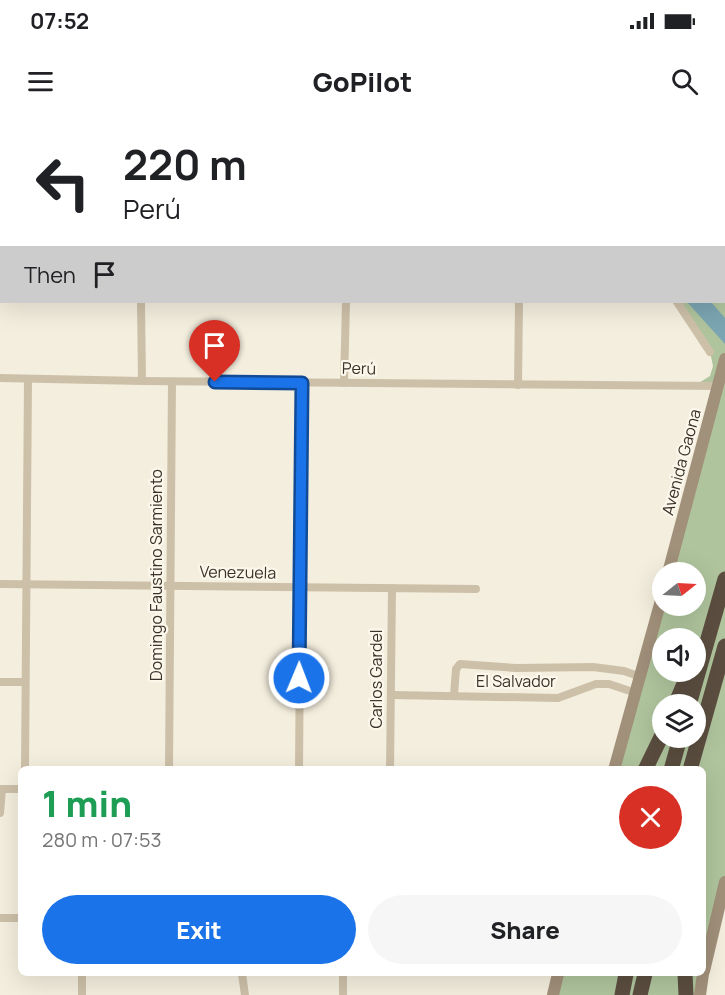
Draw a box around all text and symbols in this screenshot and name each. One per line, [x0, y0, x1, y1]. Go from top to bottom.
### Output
text: 07:52 [30, 6, 89, 36]
text: GoPilot [313, 63, 412, 100]
icon: menu [24, 65, 57, 98]
icon: search [668, 65, 701, 98]
text: 220 m [123, 135, 247, 193]
icon: left [24, 144, 102, 222]
text: Perú [123, 190, 181, 227]
icon: arrive [88, 258, 121, 291]
text: Then [24, 260, 76, 290]
pin [189, 320, 240, 382]
icon: arrive [198, 329, 231, 362]
street label: Perú [342, 357, 376, 379]
street label: Avenida Gaona [656, 406, 706, 518]
street label: Domingo Faustino Sarmiento [145, 469, 167, 681]
street label: Venezuela [200, 560, 276, 584]
north arrow [652, 562, 706, 616]
map controls [652, 562, 706, 748]
button: sound [652, 628, 706, 682]
street label: Carlos Gardel [365, 629, 387, 729]
position arrow [267, 646, 331, 710]
street label: El Salvador [476, 670, 556, 692]
button: layers [652, 694, 706, 748]
text: 1 min [42, 779, 132, 828]
button: close [619, 786, 682, 849]
text: 280 m · 07:53 [42, 826, 162, 853]
button: Exit [42, 895, 356, 964]
button: Share [368, 895, 682, 964]

